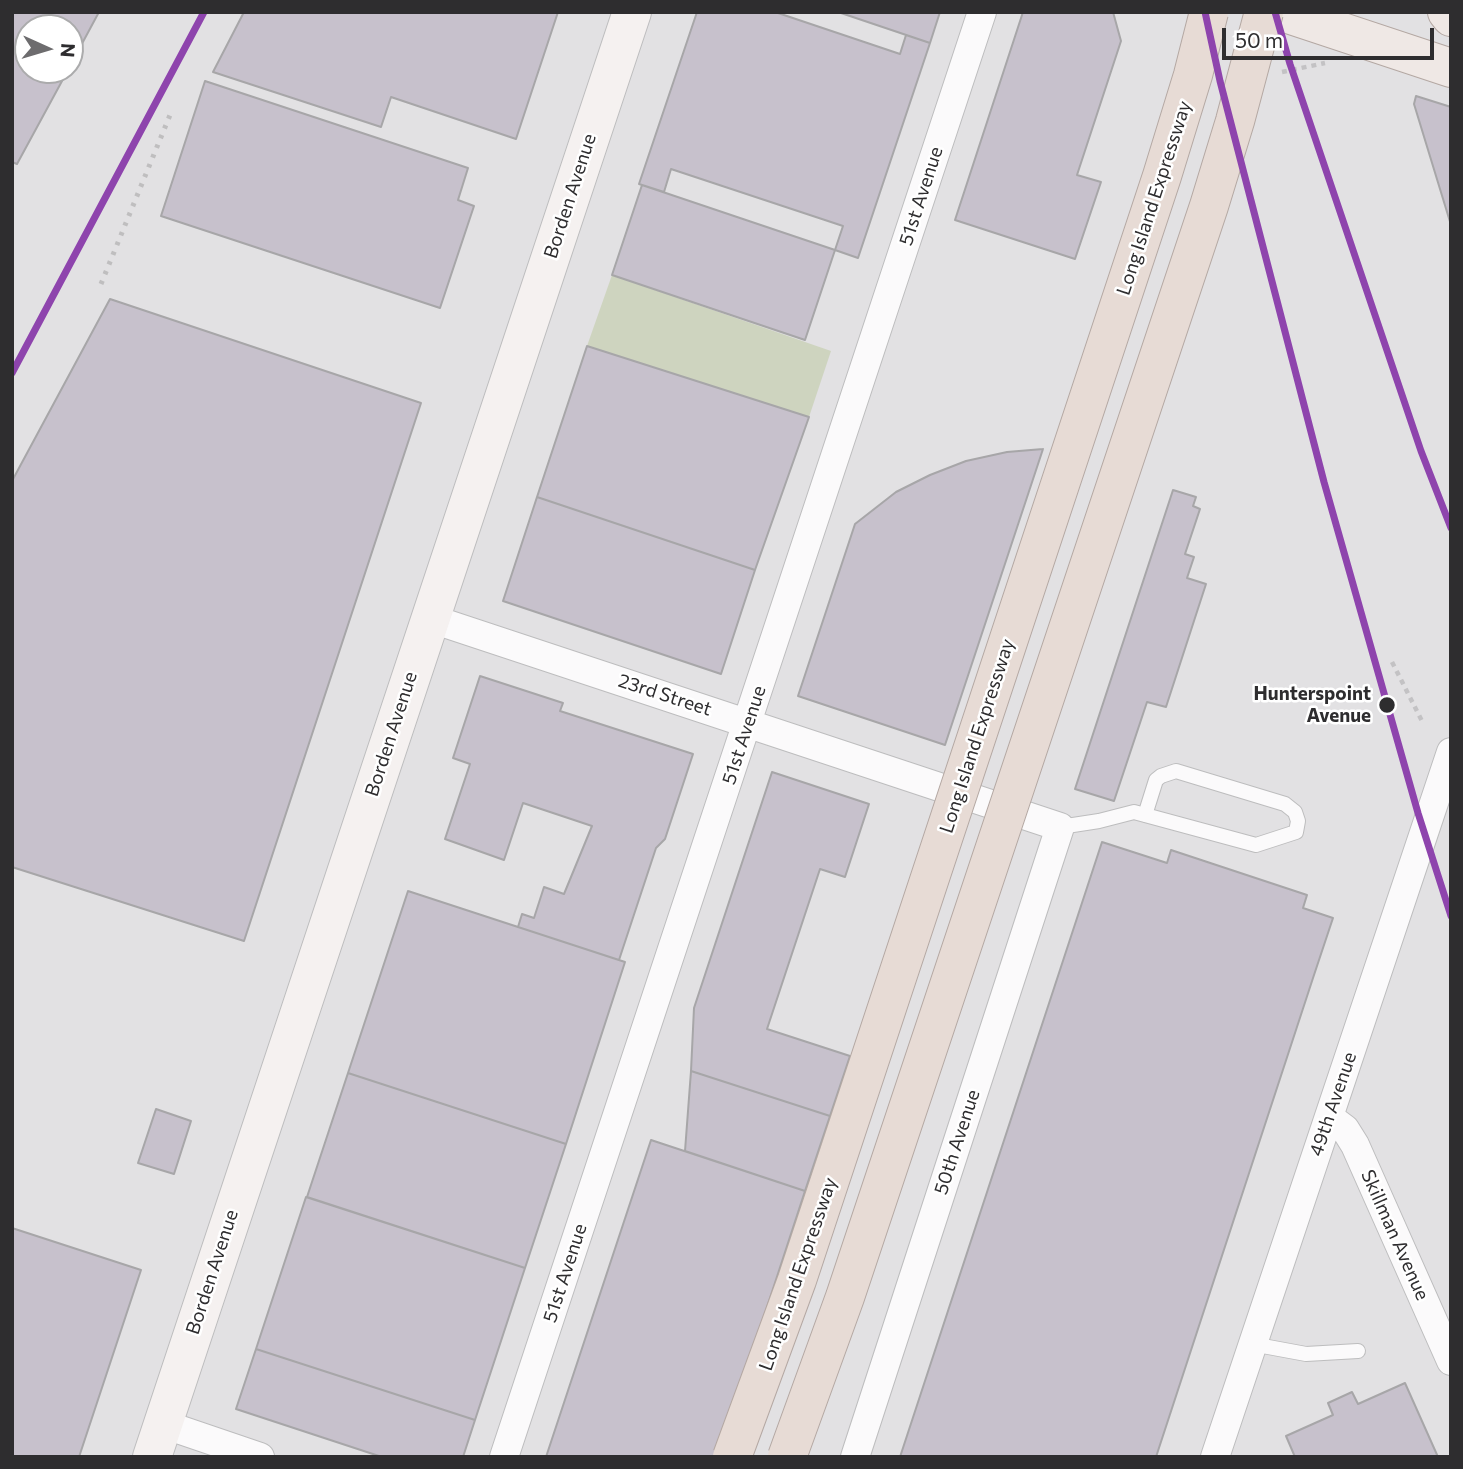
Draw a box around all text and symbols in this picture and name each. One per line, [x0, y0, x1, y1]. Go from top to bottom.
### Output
north arrow [14, 14, 84, 84]
scale bar [1225, 14, 1437, 58]
text: 50 m [1235, 27, 1283, 52]
text: N [56, 42, 80, 58]
street label: Long Island Expressway [1112, 98, 1196, 298]
street label: Borden Avenue [539, 131, 601, 261]
street label: 51st Avenue [894, 144, 948, 248]
street label: Long Island Expressway [935, 636, 1019, 836]
street label: Borden Avenue [360, 669, 422, 799]
street label: 23rd Street [615, 669, 715, 721]
street label: 51st Avenue [717, 683, 771, 787]
place label: Hunterspoint Avenue [1254, 683, 1371, 727]
marker: Hunterspoint Avenue [1377, 695, 1397, 715]
street label: 49th Avenue [1305, 1049, 1361, 1159]
street label: 50th Avenue [929, 1087, 985, 1197]
street label: Skillman Avenue [1356, 1166, 1434, 1304]
street label: Long Island Expressway [754, 1174, 842, 1374]
street label: Borden Avenue [181, 1207, 243, 1337]
street label: 51st Avenue [538, 1221, 592, 1325]

